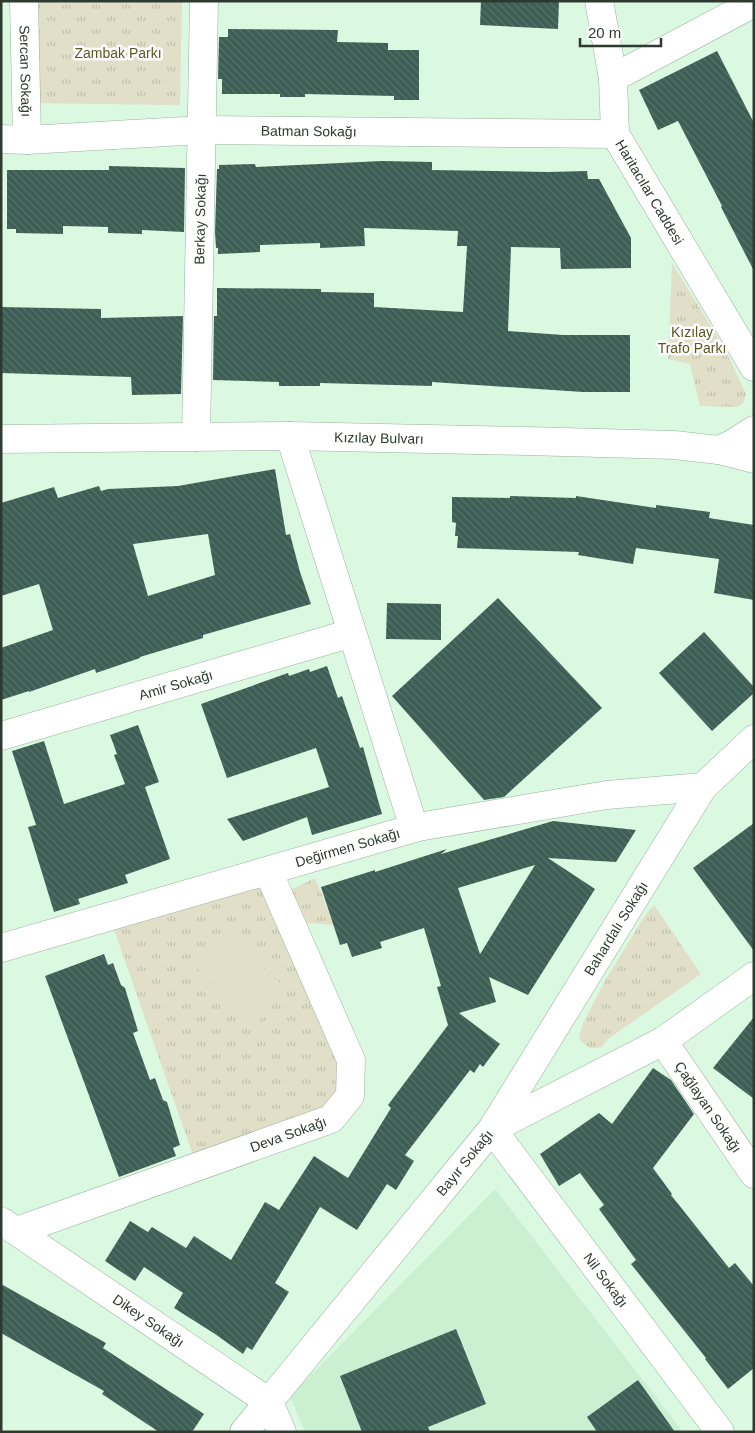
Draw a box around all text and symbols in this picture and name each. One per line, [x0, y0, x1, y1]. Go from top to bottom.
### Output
scale bar [580, 15, 661, 47]
text: 20 m [588, 24, 621, 41]
street label: Sercan Sokağı [17, 25, 35, 117]
park label: Zambak Parkı [74, 45, 162, 61]
street label: Batman Sokağı [261, 123, 357, 139]
street label: Haritacılar Caddesi [612, 137, 687, 247]
street label: Berkay Sokağı [191, 173, 209, 265]
park label: Kızılay Trafo Parkı [658, 324, 726, 356]
street label: Kızılay Bulvarı [334, 429, 424, 447]
street label: Amir Sokağı [137, 666, 215, 703]
street label: Değirmen Sokağı [293, 825, 402, 870]
street label: Bahardalı Sokağı [581, 878, 651, 978]
street label: Çağlayan Sokağı [671, 1058, 745, 1156]
street label: Deva Sokağı [248, 1113, 329, 1155]
street label: Bayır Sokağı [433, 1127, 496, 1199]
street label: Nil Sokağı [580, 1250, 632, 1310]
street label: Dikey Sokağı [110, 1291, 187, 1350]

